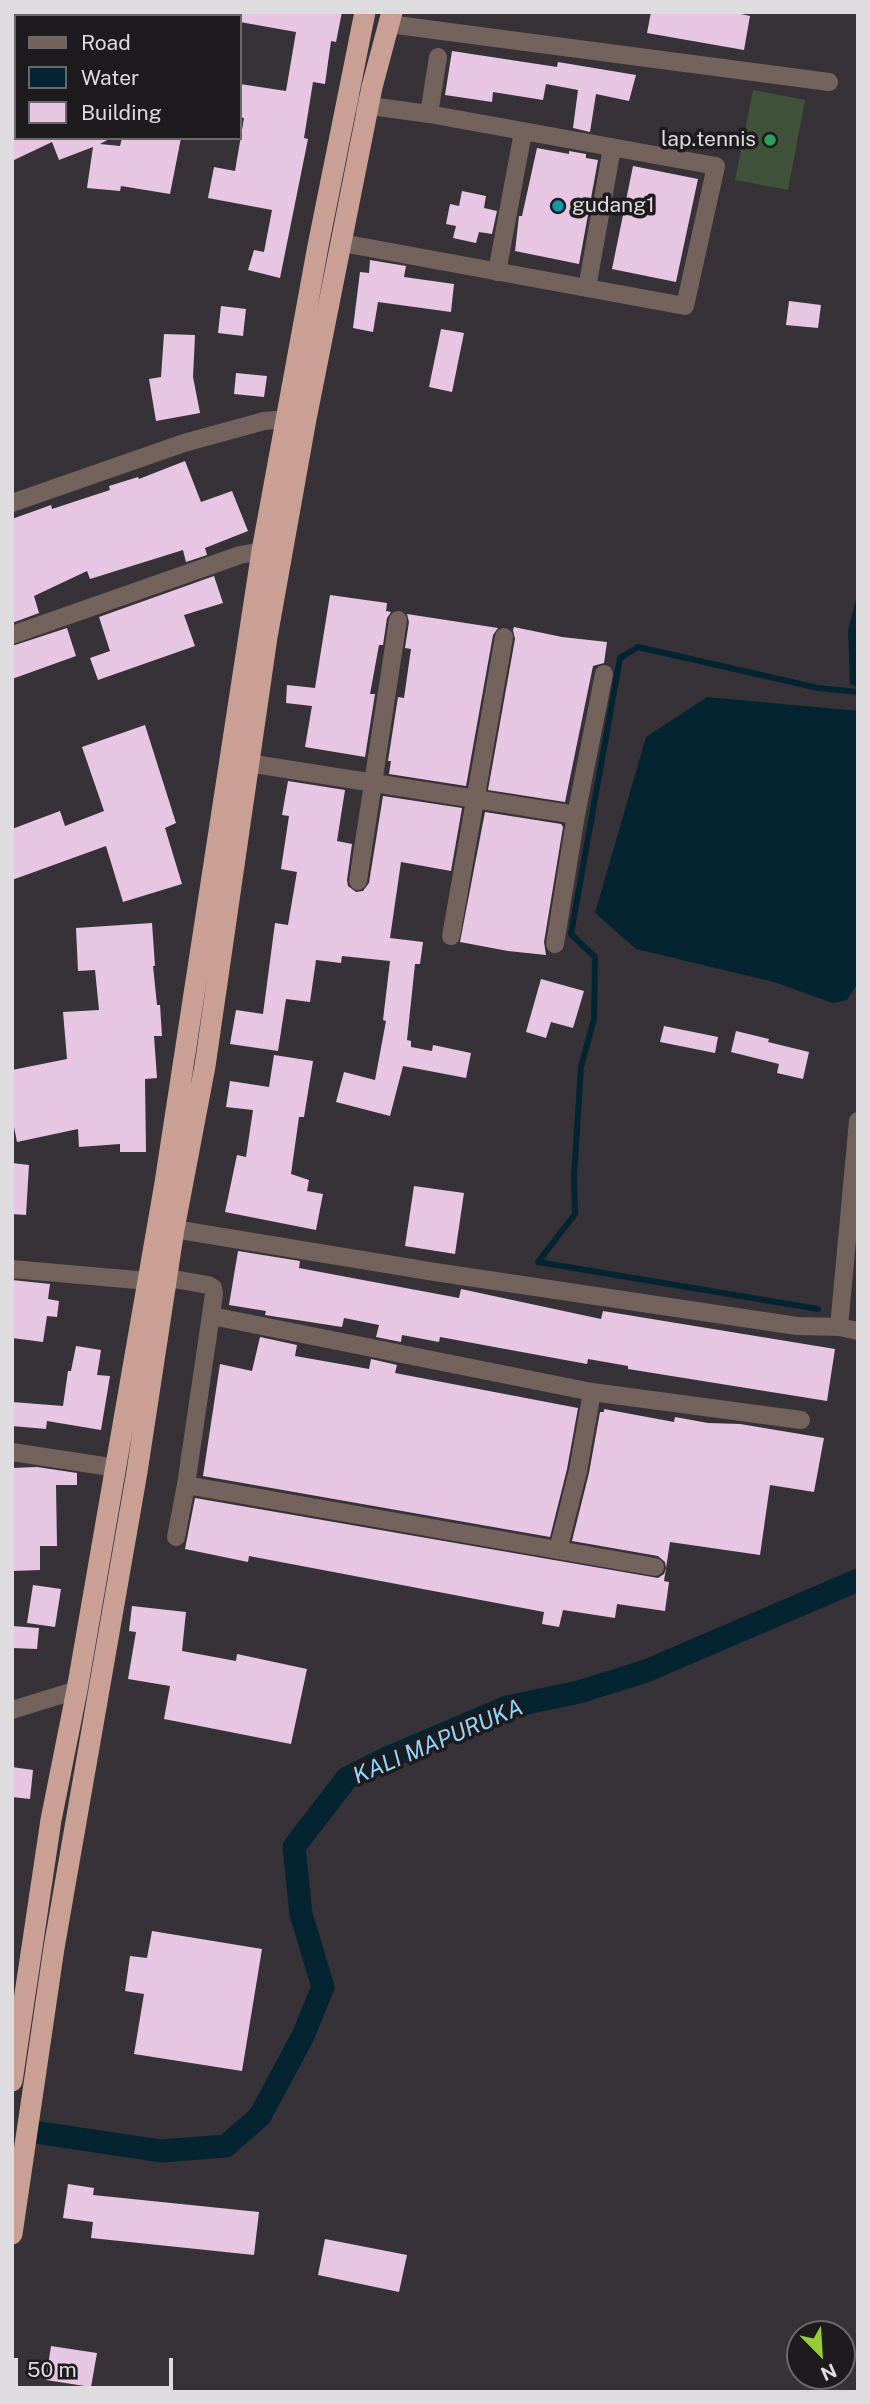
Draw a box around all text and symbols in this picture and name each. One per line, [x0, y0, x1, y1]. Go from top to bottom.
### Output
legend [14, 14, 242, 140]
text: Road [81, 30, 131, 55]
text: Water [81, 65, 139, 90]
text: Building [81, 100, 162, 125]
place label: lap.tennis [661, 127, 756, 153]
marker: lap.tennis [762, 132, 778, 148]
place label: gudang1 [572, 193, 655, 219]
marker: gudang1 [550, 198, 566, 214]
water label: KALI MAPURUKA [349, 1694, 527, 1790]
north arrow [786, 2320, 856, 2390]
scale bar [18, 2344, 177, 2388]
text: 50 m [27, 2357, 77, 2382]
text: N [817, 2359, 840, 2385]

